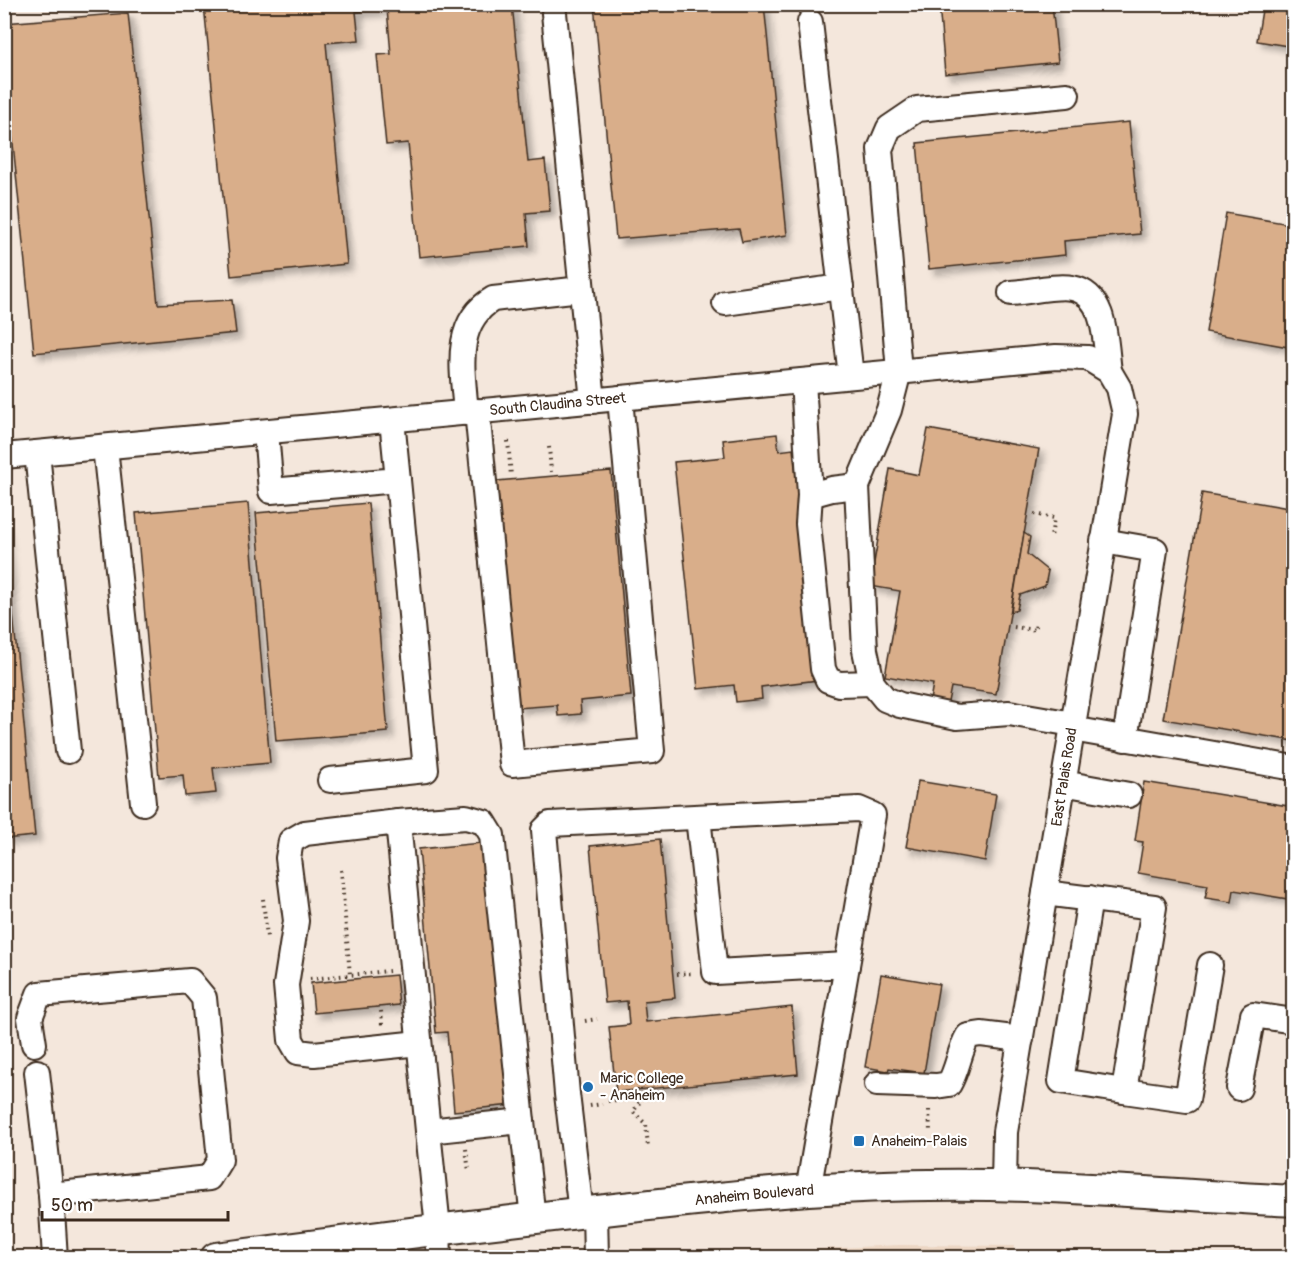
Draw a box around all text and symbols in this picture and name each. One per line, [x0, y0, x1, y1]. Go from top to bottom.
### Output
street label: South Claudina Street [488, 388, 628, 420]
street label: East Palais Road [1047, 726, 1082, 828]
place label: Maric College - Anaheim [600, 1069, 684, 1105]
marker: Maric College - Anaheim [581, 1080, 595, 1094]
place label: Anaheim-Palais [871, 1132, 967, 1151]
marker: Anaheim-Palais [852, 1134, 866, 1148]
street label: Anaheim Boulevard [694, 1181, 815, 1210]
scale bar [42, 1184, 228, 1222]
text: 50 m [51, 1194, 93, 1217]

